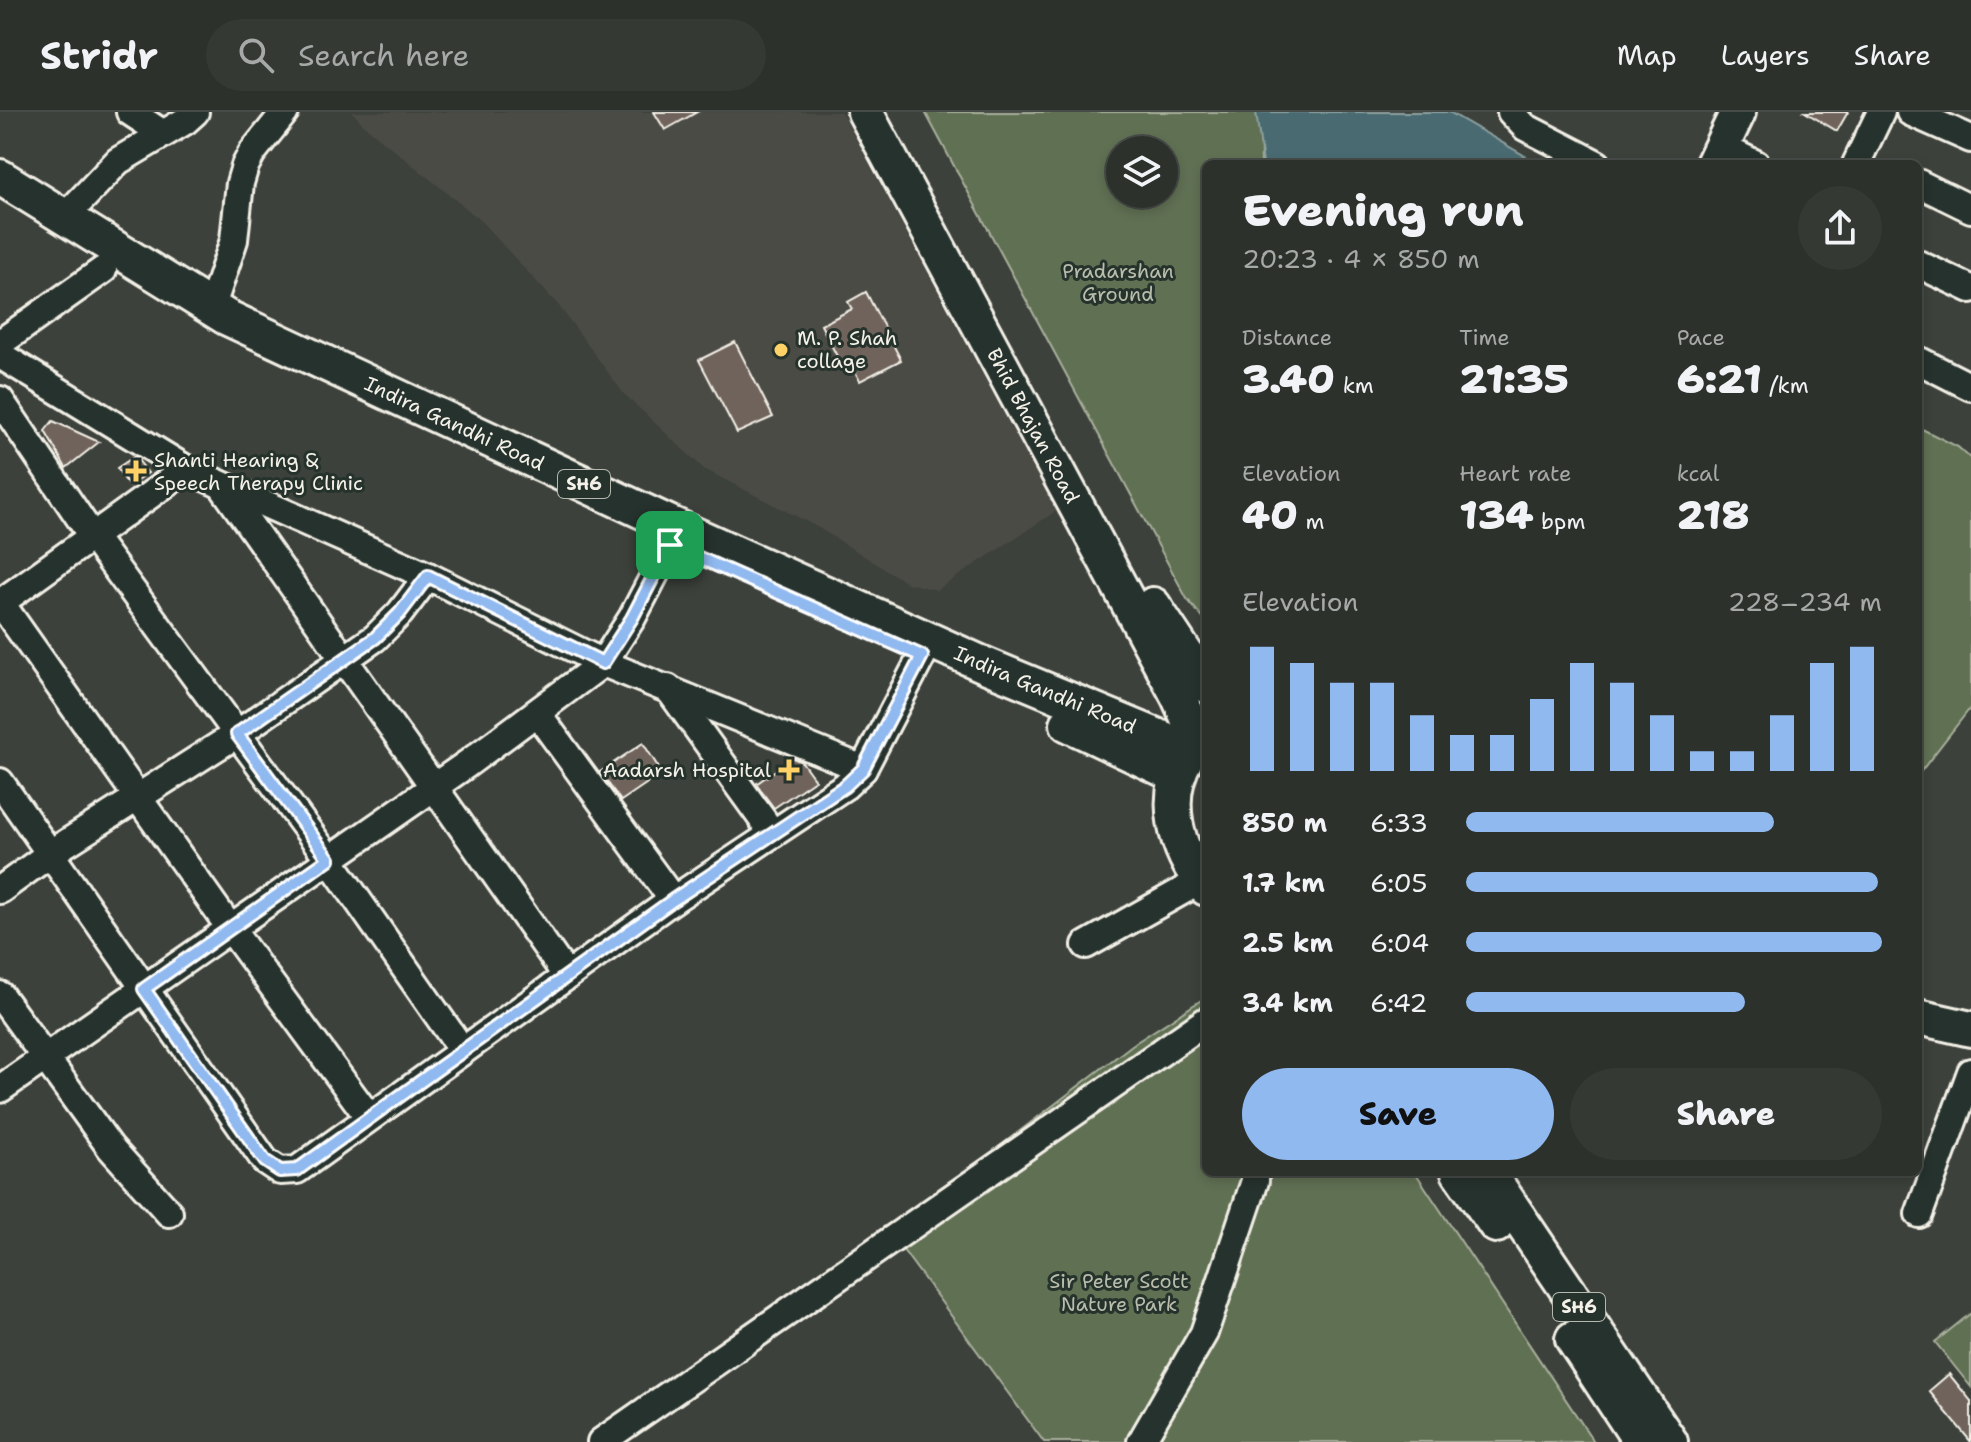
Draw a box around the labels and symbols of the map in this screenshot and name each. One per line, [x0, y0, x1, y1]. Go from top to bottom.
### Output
park label: Pradarshan Ground [1062, 258, 1174, 307]
place label: M. P. Shah collage [797, 325, 897, 374]
marker: M. P. Shah collage [772, 341, 790, 359]
street label: Bhid Bhajan Road [981, 344, 1086, 508]
street label: Indira Gandhi Road [361, 370, 549, 477]
place label: Shanti Hearing & Speech Therapy Clinic [154, 447, 363, 496]
marker: Shanti Hearing & Speech Therapy Clinic [125, 460, 147, 482]
road number: SH6 [558, 470, 610, 498]
pin [636, 511, 704, 579]
street label: Indira Gandhi Road [950, 640, 1141, 740]
place label: Aadarsh Hospital [603, 757, 771, 783]
marker: Aadarsh Hospital [778, 759, 800, 781]
park label: Sir Peter Scott Nature Park [1049, 1268, 1189, 1317]
road number: SH6 [1553, 1293, 1605, 1321]

